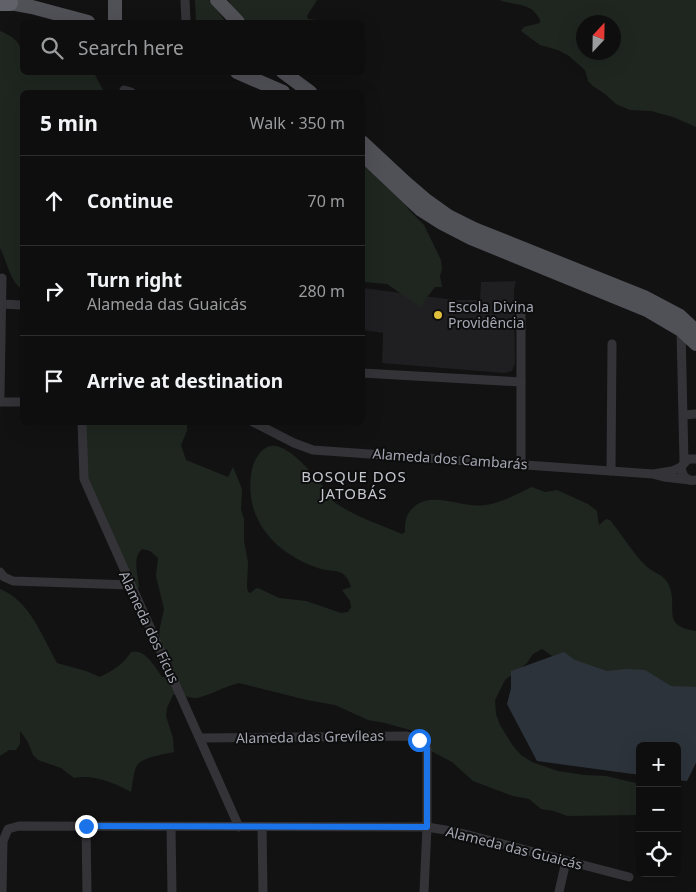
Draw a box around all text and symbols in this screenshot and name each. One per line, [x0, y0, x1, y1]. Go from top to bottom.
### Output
north arrow [576, 15, 621, 60]
search box [20, 20, 365, 75]
icon: search [38, 34, 66, 62]
text: Search here [78, 35, 184, 61]
text: 5 min [40, 109, 98, 137]
text: Walk · 350 m [250, 112, 345, 134]
icon: ahead [40, 187, 68, 215]
text: Continue [87, 188, 173, 214]
text: 70 m [308, 190, 345, 212]
text: Turn right [87, 267, 182, 293]
icon: right [40, 277, 68, 305]
text: 280 m [298, 280, 345, 302]
text: Alameda das Guaicás [87, 293, 247, 315]
place label: Escola Divina Providência [448, 297, 534, 332]
marker: Escola Divina Providência [432, 309, 444, 321]
icon: arrive [40, 367, 68, 395]
text: Arrive at destination [87, 368, 283, 394]
street label: Alameda dos Cambarás [372, 444, 528, 473]
district label: BOSQUE DOS JATOBÁS [301, 466, 407, 503]
street label: Alameda dos Fícus [115, 568, 184, 686]
street label: Alameda das Grevíleas [236, 726, 385, 747]
route start [408, 729, 431, 752]
map controls [636, 742, 681, 877]
button: + [636, 742, 681, 787]
button: − [636, 787, 681, 832]
route end [75, 815, 98, 838]
street label: Alameda das Guaicás [444, 821, 585, 874]
button: locate [636, 832, 681, 877]

